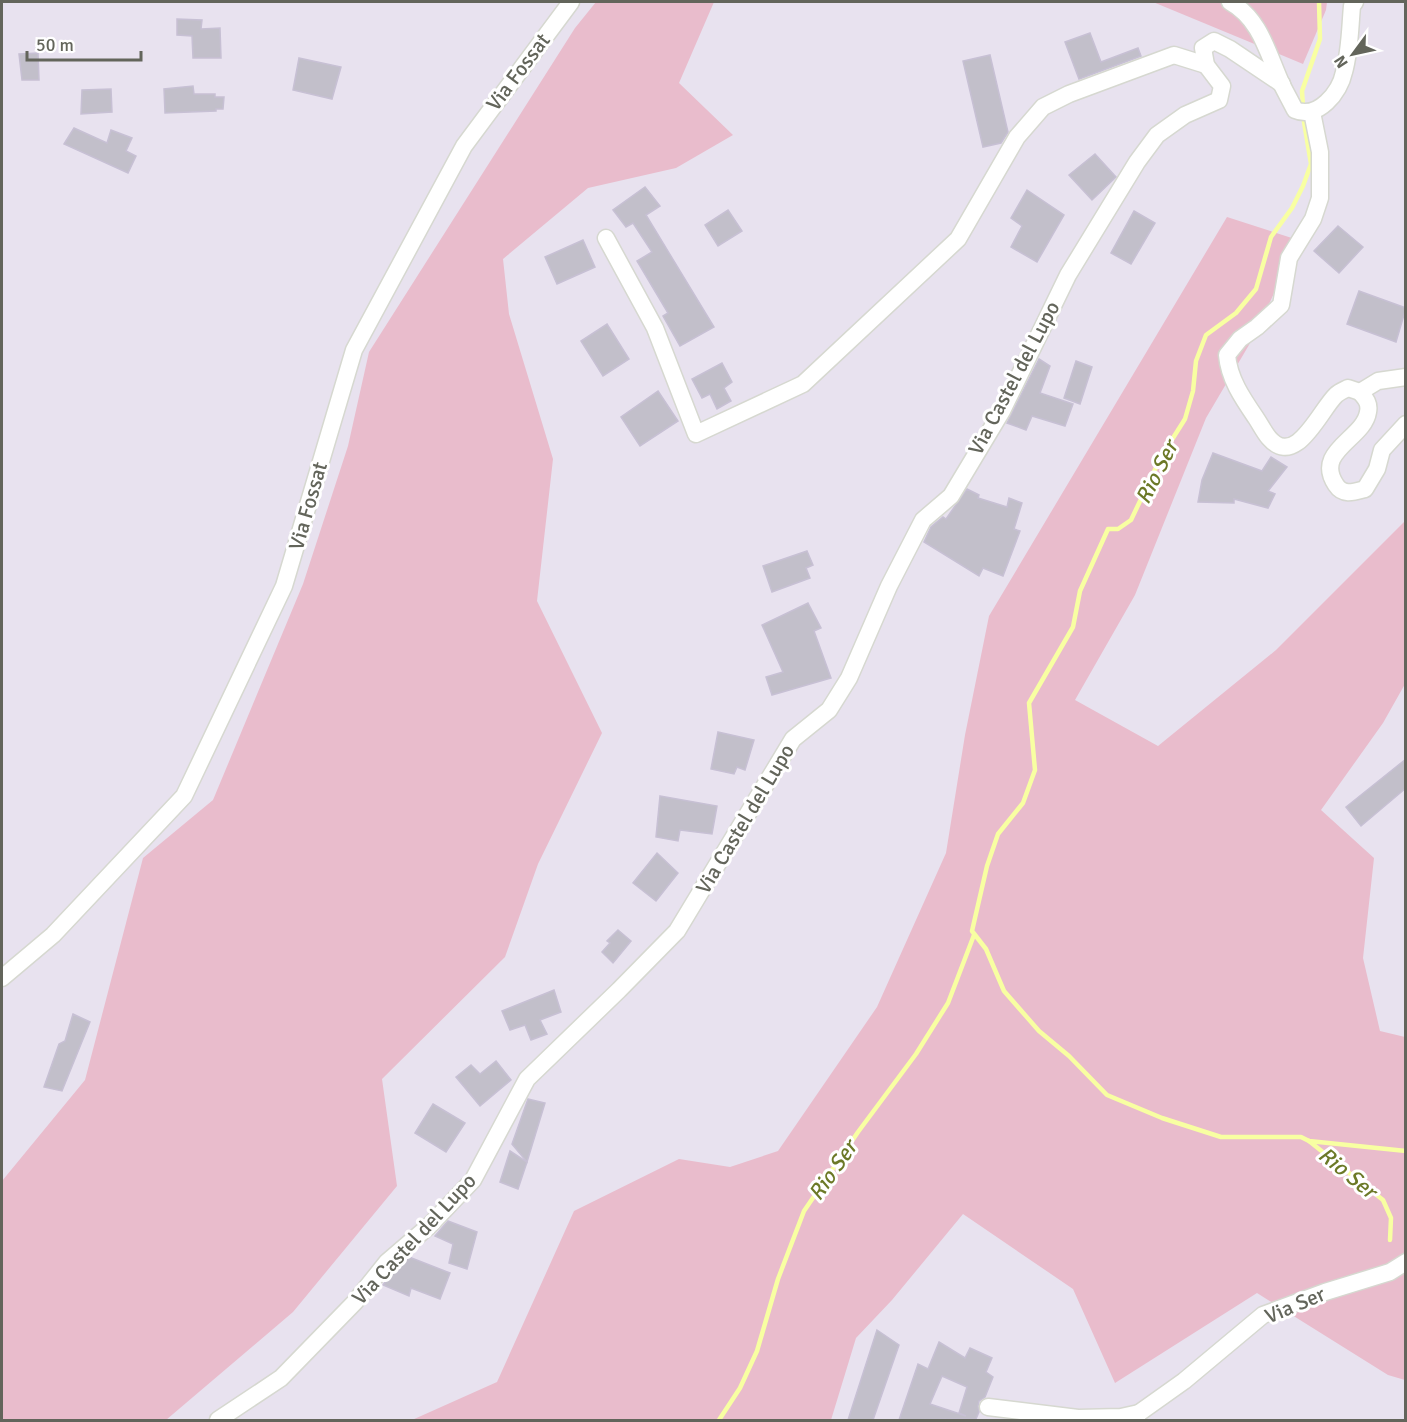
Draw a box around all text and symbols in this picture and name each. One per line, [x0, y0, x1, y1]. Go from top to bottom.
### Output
scale bar [27, 24, 141, 62]
north arrow [1323, 24, 1383, 84]
street label: Via Fossat [480, 28, 556, 116]
text: 50 m [36, 34, 74, 56]
text: N [1330, 52, 1353, 72]
street label: Via Castel del Lupo [963, 297, 1065, 459]
water label: Rio Ser [1129, 434, 1185, 508]
street label: Via Fossat [283, 459, 333, 553]
street label: Via Castel del Lupo [690, 739, 800, 899]
water label: Rio Ser [802, 1133, 864, 1205]
water label: Rio Ser [1313, 1141, 1384, 1206]
street label: Via Castel del Lupo [346, 1168, 482, 1310]
street label: Via Ser [1261, 1281, 1329, 1329]

